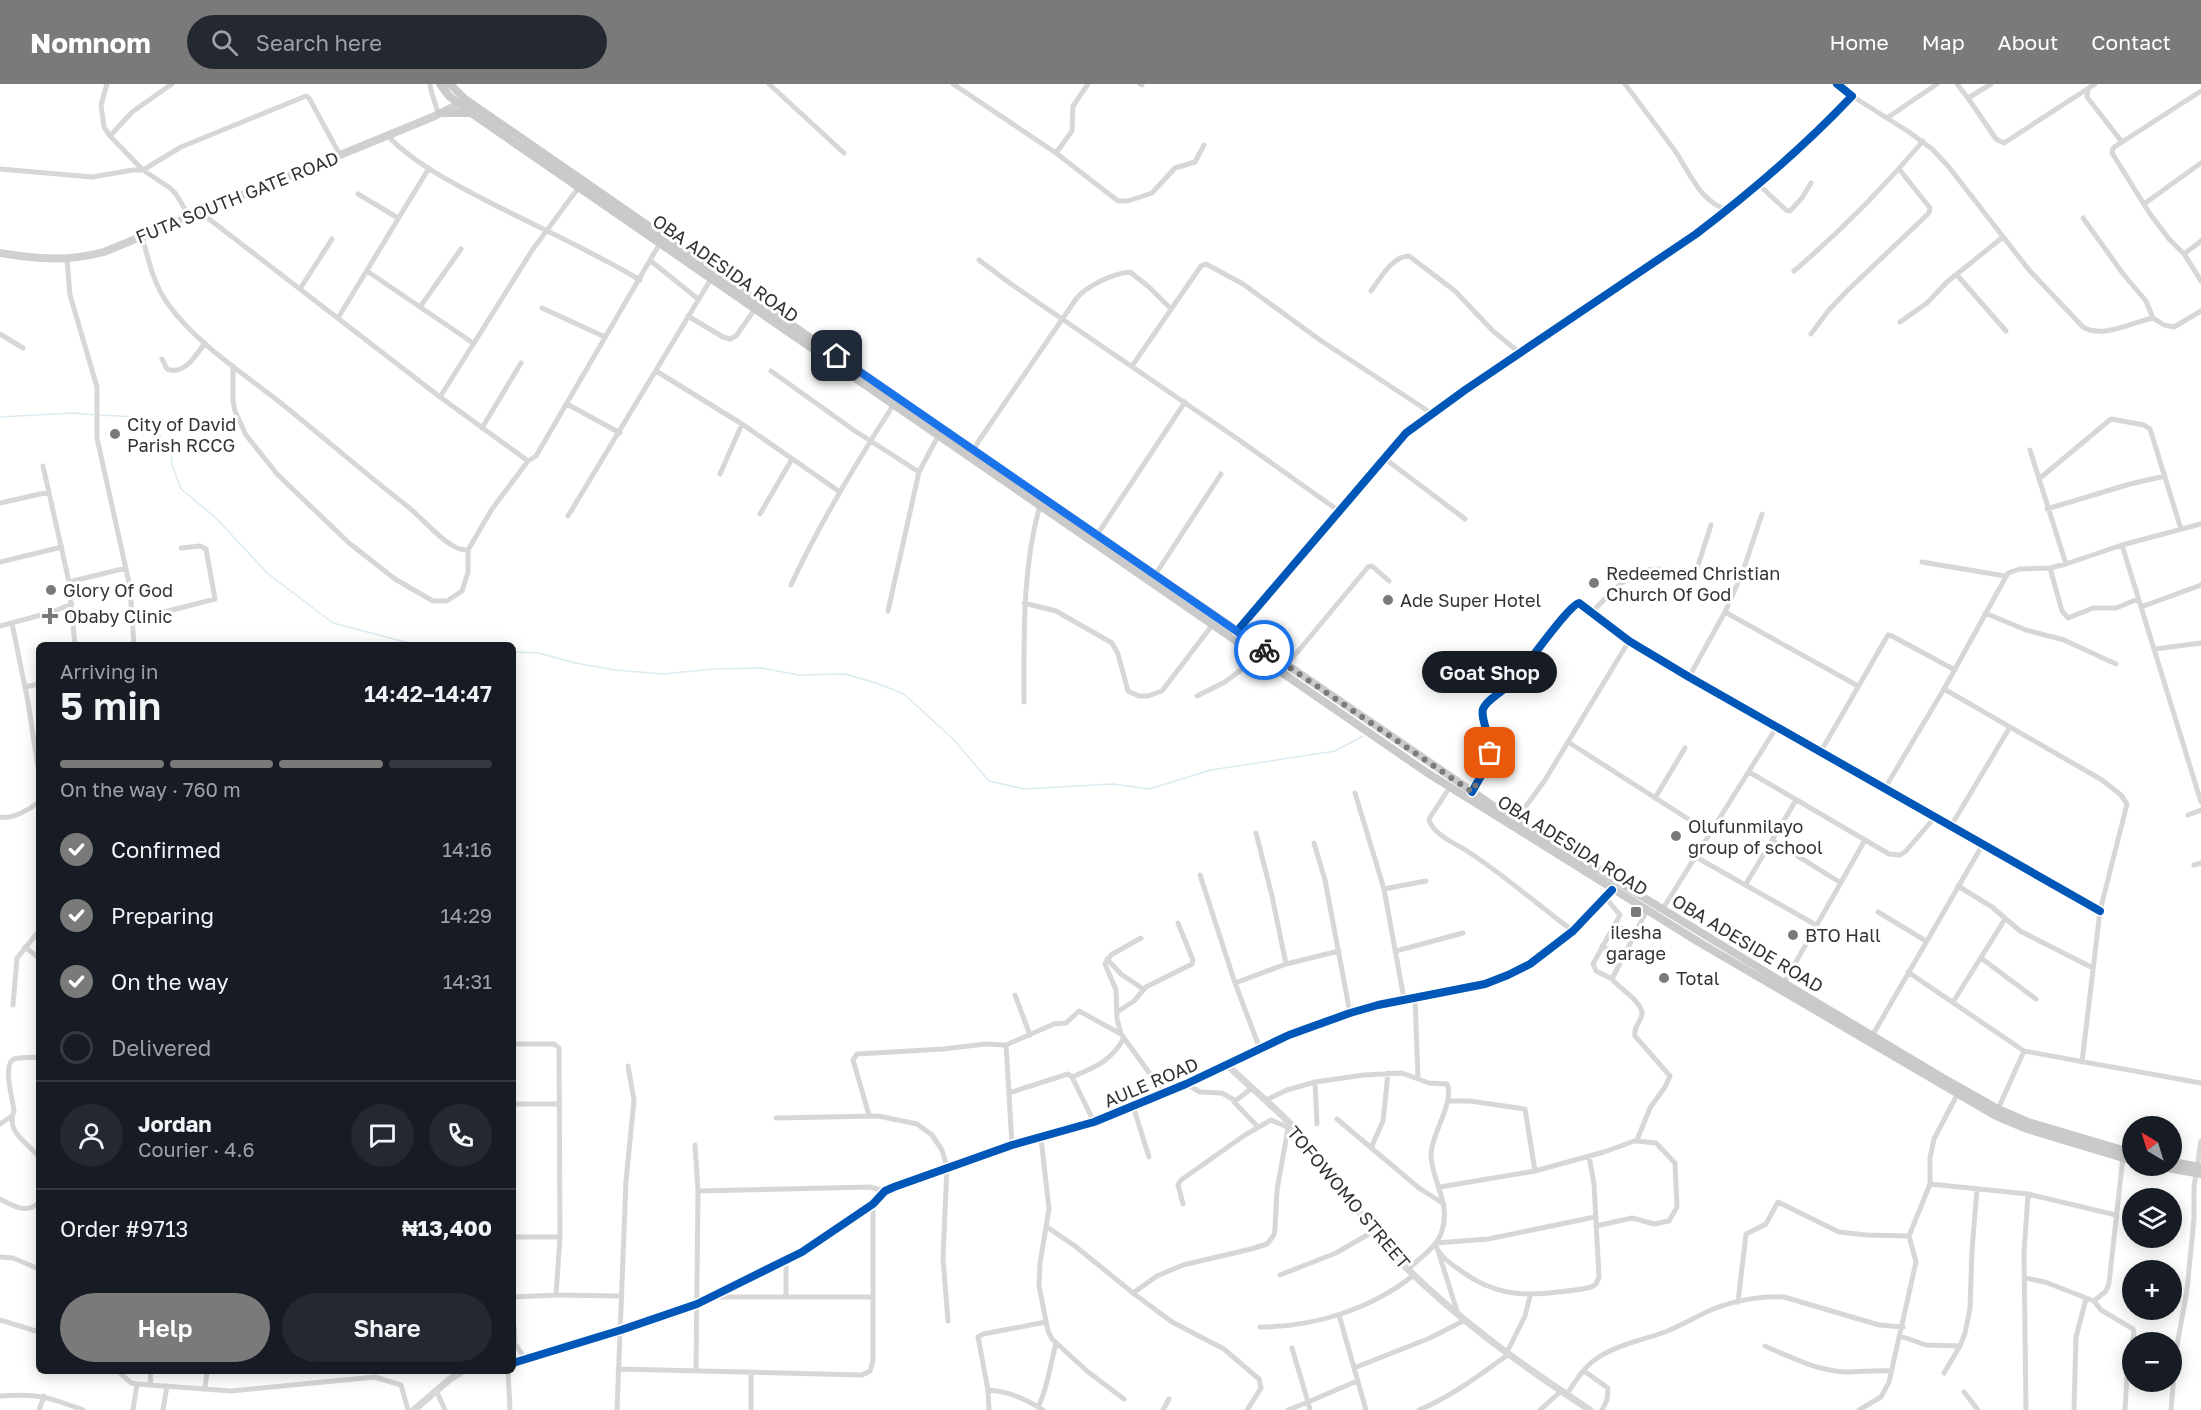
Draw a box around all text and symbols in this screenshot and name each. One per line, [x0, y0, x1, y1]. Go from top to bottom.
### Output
search box [187, 15, 607, 69]
text: Nomnom [30, 26, 151, 59]
icon: search [208, 26, 241, 59]
text: Search here [256, 29, 382, 56]
text: Home [1829, 29, 1889, 55]
text: Map [1922, 29, 1965, 55]
text: About [1998, 29, 2058, 55]
text: Contact [2091, 29, 2171, 55]
street label: FUTA SOUTH GATE ROAD [132, 146, 342, 248]
street label: OBA ADESIDA ROAD [649, 209, 803, 327]
pin [811, 330, 862, 381]
icon: home [820, 339, 853, 372]
place label: City of David Parish RCCG [127, 413, 236, 456]
marker: City of David Parish RCCG [108, 427, 122, 441]
place label: Redeemed Christian Church Of God [1606, 562, 1780, 605]
marker: Redeemed Christian Church Of God [1587, 576, 1601, 590]
place label: Glory Of God [63, 579, 173, 601]
marker: Glory Of God [44, 583, 58, 597]
place label: Ade Super Hotel [1400, 589, 1541, 611]
marker: Ade Super Hotel [1381, 593, 1395, 607]
place label: Obaby Clinic [64, 605, 173, 627]
marker: Obaby Clinic [41, 607, 59, 625]
courier [1234, 620, 1294, 680]
icon: bike [1248, 634, 1281, 667]
callout: Goat Shop [1422, 651, 1558, 693]
text: Arriving in [60, 659, 158, 683]
text: Goat Shop [1439, 660, 1540, 684]
text: 14:42–14:47 [364, 680, 492, 707]
text: 5 min [60, 682, 161, 729]
pin [1464, 727, 1515, 778]
icon: bag [1473, 736, 1506, 769]
text: On the way · 760 m [60, 777, 241, 801]
street label: OBA ADESIDA ROAD [1494, 790, 1652, 900]
place label: Olufunmilayo group of school [1688, 815, 1823, 858]
marker: Olufunmilayo group of school [1669, 829, 1683, 843]
icon: check [60, 833, 93, 866]
text: Confirmed [111, 836, 221, 863]
text: 14:16 [442, 837, 492, 861]
street label: OBA ADESIDE ROAD [1668, 889, 1828, 997]
icon: check [60, 899, 93, 932]
text: Preparing [111, 902, 214, 929]
text: 14:29 [440, 903, 492, 927]
marker: ilesha garage [1629, 905, 1643, 919]
place label: ilesha garage [1606, 921, 1666, 964]
place label: BTO Hall [1805, 924, 1881, 946]
marker: BTO Hall [1786, 928, 1800, 942]
icon: check [60, 965, 93, 998]
place label: Total [1676, 967, 1720, 989]
text: On the way [111, 968, 229, 995]
text: 14:31 [443, 969, 492, 993]
marker: Total [1657, 971, 1671, 985]
text: Delivered [111, 1034, 211, 1061]
street label: AULE ROAD [1101, 1052, 1201, 1112]
button: person [60, 1104, 123, 1167]
button: chat [351, 1104, 414, 1167]
button: phone [429, 1104, 492, 1167]
text: Jordan [138, 1110, 212, 1137]
north arrow [2122, 1116, 2182, 1176]
map controls [2122, 1116, 2182, 1392]
street label: TOFOWOMO STREET [1283, 1121, 1415, 1273]
text: Courier · 4.6 [138, 1137, 255, 1161]
button: layers [2122, 1188, 2182, 1248]
text: ₦13,400 [402, 1214, 492, 1241]
text: Order #9713 [60, 1215, 188, 1242]
button: + [2122, 1260, 2182, 1320]
button: Help [60, 1293, 270, 1362]
button: Share [282, 1293, 492, 1362]
button: − [2122, 1332, 2182, 1392]

